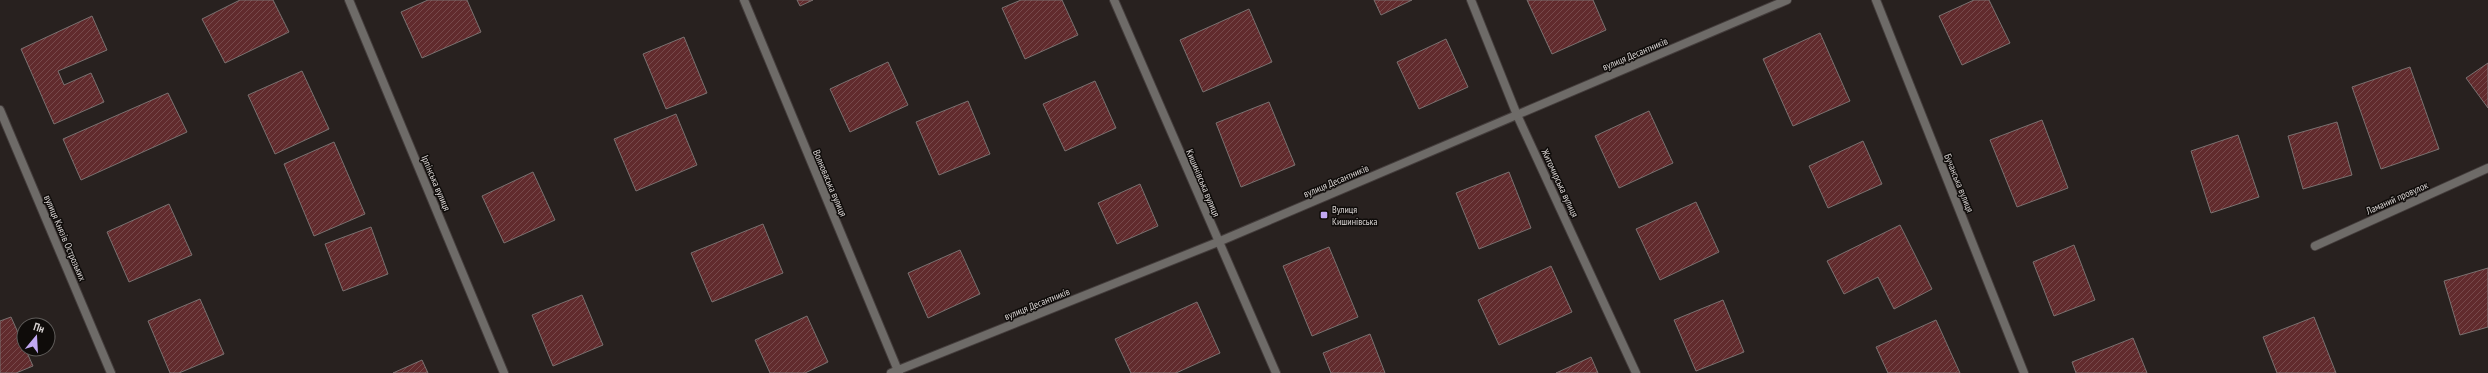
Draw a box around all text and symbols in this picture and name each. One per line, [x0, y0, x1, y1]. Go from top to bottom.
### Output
street label: вулиця Десантників [1600, 34, 1670, 74]
street label: Житомирська вулиця [1538, 146, 1582, 219]
street label: Кишинівська вулиця [1183, 147, 1223, 219]
street label: Волноваська вулиця [810, 148, 850, 219]
street label: Бучанська вулиця [1941, 152, 1977, 214]
street label: Ірпінська вулиця [418, 153, 454, 213]
street label: вулиця Десантників [1301, 161, 1371, 201]
street label: Ламаний провулок [2363, 179, 2430, 218]
street label: вулиця Князів Острозьких [41, 193, 89, 283]
place label: Вулиця Кишинівська [1332, 203, 1377, 228]
marker: Вулиця Кишинівська [1319, 210, 1329, 220]
street label: вулиця Десантників [1002, 285, 1072, 323]
north arrow [16, 317, 56, 357]
text: Пн [32, 319, 46, 336]

